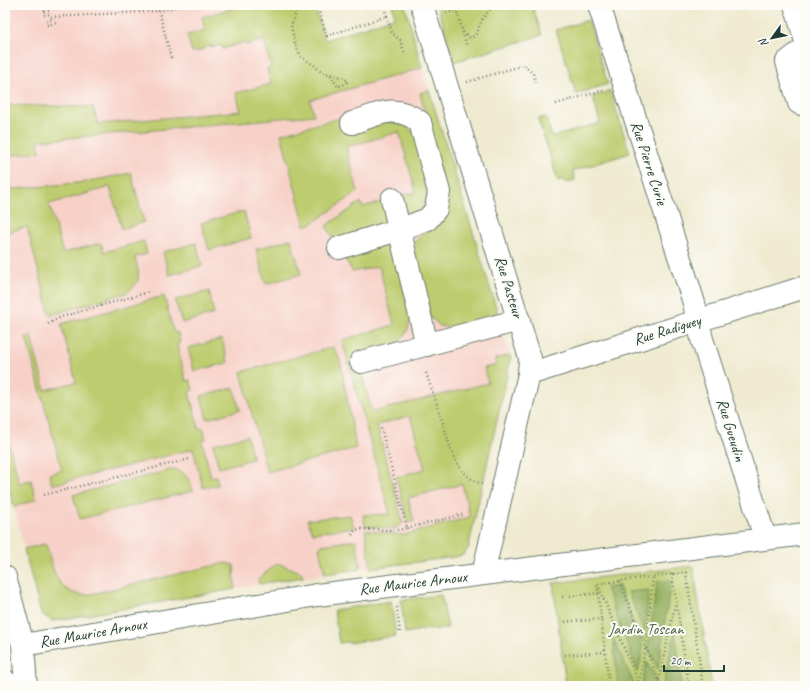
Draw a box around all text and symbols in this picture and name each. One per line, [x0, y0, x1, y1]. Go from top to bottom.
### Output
north arrow [752, 18, 792, 58]
text: N [755, 35, 771, 50]
street label: Rue Pierre Curie [626, 119, 672, 209]
street label: Rue Pasteur [490, 253, 528, 322]
street label: Rue Radiguey [631, 310, 704, 350]
street label: Rue Gueudin [712, 396, 750, 465]
street label: Rue Maurice Arnoux [358, 566, 470, 600]
street label: Rue Maurice Arnoux [38, 613, 150, 652]
park label: Jardin Toscan [608, 619, 684, 639]
scale bar [664, 647, 724, 673]
text: 20 m [670, 653, 692, 669]

